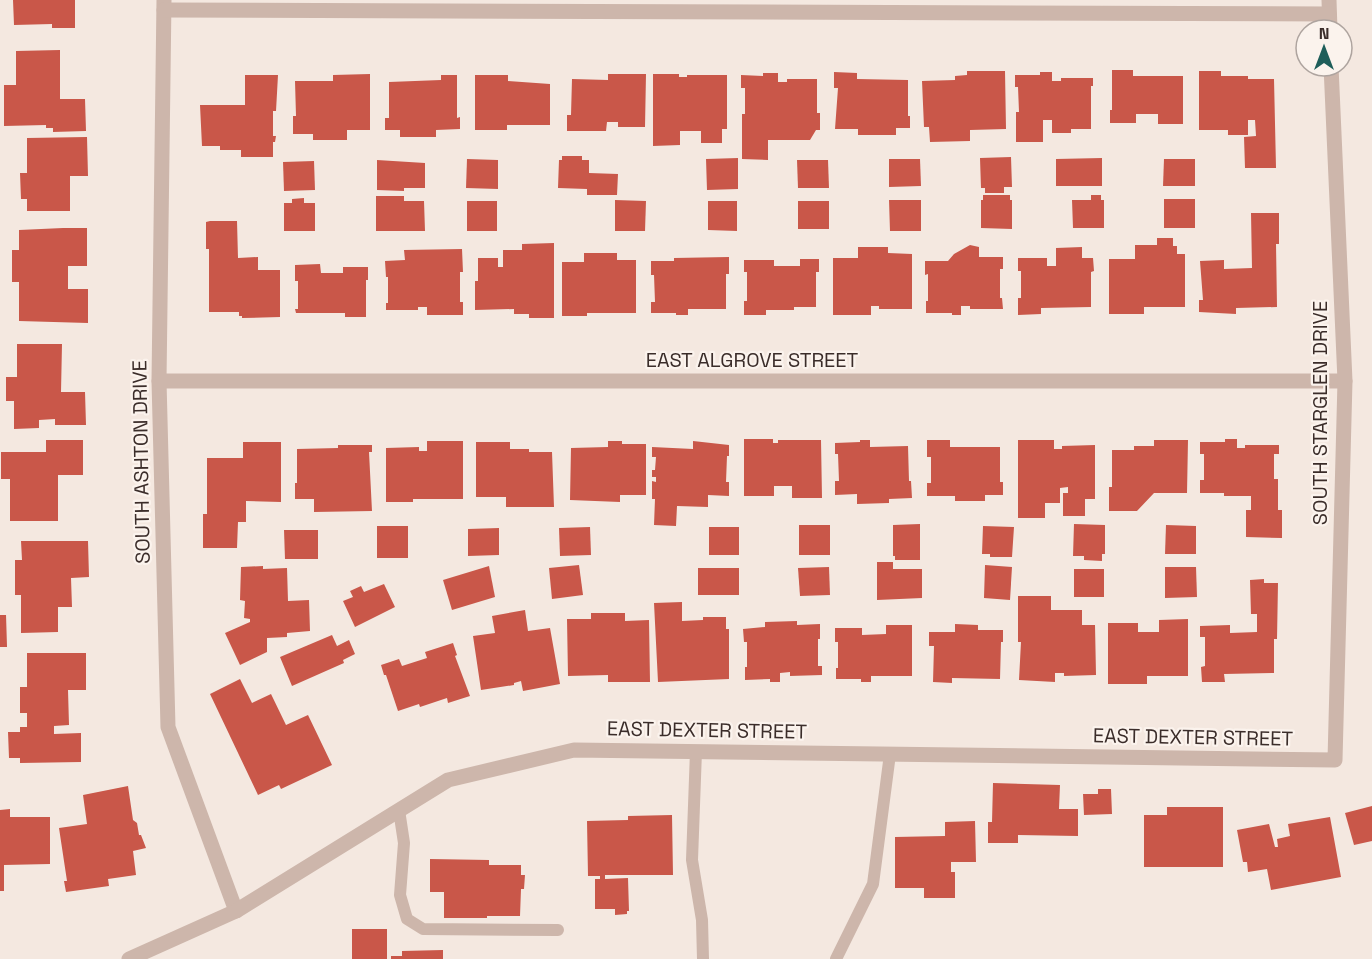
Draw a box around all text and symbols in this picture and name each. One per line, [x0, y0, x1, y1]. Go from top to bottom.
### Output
north arrow [1294, 18, 1354, 78]
text: N [1319, 23, 1329, 44]
street label: SOUTH STARGLEN DRIVE [1307, 301, 1333, 525]
street label: EAST ALGROVE STREET [646, 347, 859, 373]
street label: SOUTH ASHTON DRIVE [126, 360, 156, 564]
street label: EAST DEXTER STREET [607, 715, 808, 745]
street label: EAST DEXTER STREET [1093, 722, 1294, 752]

